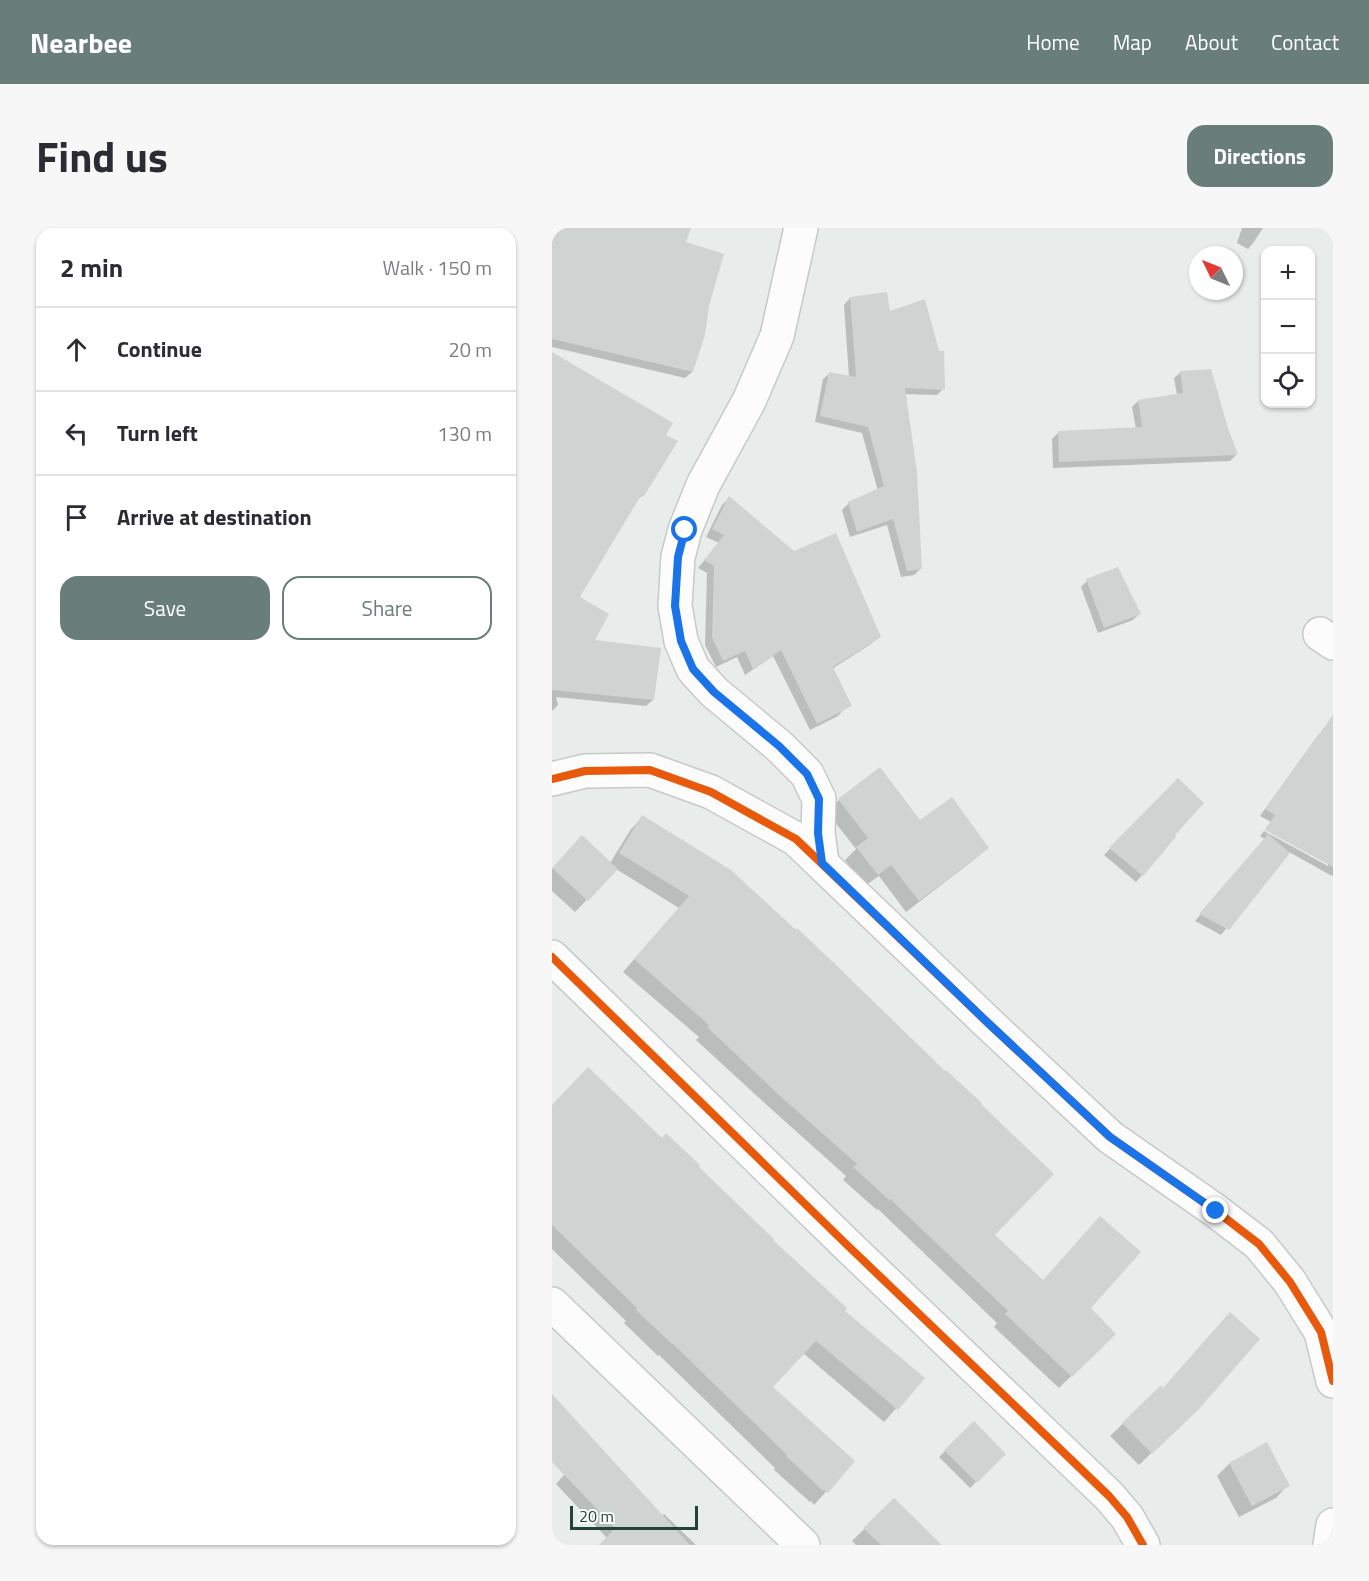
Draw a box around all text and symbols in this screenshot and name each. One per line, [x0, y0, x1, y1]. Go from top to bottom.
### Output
text: Nearbee [30, 21, 132, 64]
text: Home [1026, 26, 1080, 58]
text: Map [1113, 26, 1152, 58]
text: About [1185, 26, 1238, 58]
text: Contact [1271, 26, 1339, 58]
text: Find us [36, 124, 168, 188]
button: Directions [1187, 125, 1333, 187]
north arrow [1189, 246, 1243, 300]
map controls [1261, 246, 1315, 408]
button: + [1261, 246, 1315, 300]
text: 2 min [60, 248, 123, 287]
text: Walk · 150 m [383, 252, 492, 283]
button: − [1261, 300, 1315, 354]
text: Continue [117, 332, 202, 366]
icon: ahead [60, 333, 93, 366]
text: 20 m [448, 334, 492, 365]
button: locate [1261, 354, 1315, 408]
text: Turn left [117, 416, 198, 450]
icon: left [60, 417, 93, 450]
text: 130 m [437, 418, 492, 449]
text: Arrive at destination [117, 500, 312, 534]
icon: arrive [60, 501, 93, 534]
route start [671, 516, 697, 542]
button: Save [60, 576, 270, 640]
button: Share [282, 576, 492, 640]
route end [1202, 1197, 1228, 1223]
scale bar [570, 1503, 698, 1530]
text: 20 m [579, 1504, 614, 1528]

